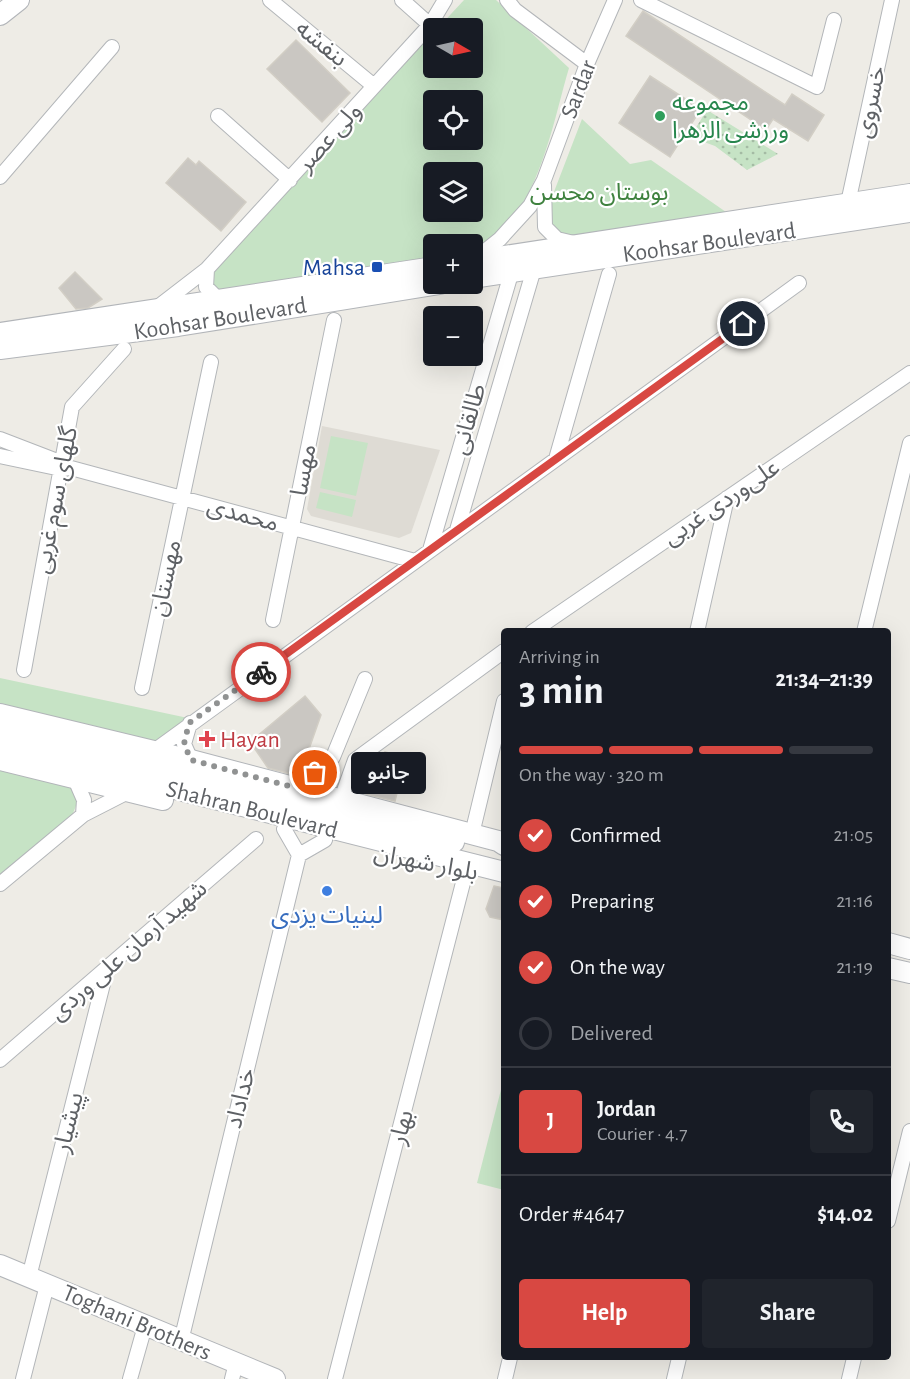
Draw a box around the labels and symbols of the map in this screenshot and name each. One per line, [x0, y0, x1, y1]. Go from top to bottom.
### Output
street label: بنفشه [291, 16, 352, 72]
north arrow [423, 18, 483, 78]
street label: Sardar [557, 57, 601, 122]
street label: خسروی [852, 64, 891, 141]
place label: مجموعه ورزشی الزهرا [672, 91, 789, 144]
street label: ولی عصر [292, 99, 367, 178]
marker: مجموعه ورزشی الزهرا [653, 109, 667, 123]
park label: بوستان محسن [530, 181, 668, 206]
street label: Koohsar Boulevard [621, 219, 797, 267]
place label: Mahsa [303, 256, 365, 280]
marker: Mahsa [370, 260, 384, 274]
street label: Koohsar Boulevard [132, 293, 308, 344]
pin [717, 298, 768, 349]
street label: طالقانی [447, 381, 490, 457]
street label: گلهای سوم غربی [29, 423, 87, 577]
street label: مهسا [287, 442, 321, 498]
street label: علی‌وردی غربی [659, 455, 785, 551]
street label: محمدی [204, 494, 281, 537]
street label: مهستان [146, 538, 187, 619]
courier [231, 642, 291, 702]
place label: Hayan [220, 728, 280, 752]
marker: Hayan [198, 730, 216, 748]
pin [289, 747, 340, 798]
callout: جانبو [351, 752, 426, 794]
street label: Shahran Boulevard [163, 777, 340, 843]
street label: بلوار شهران [372, 841, 480, 886]
street label: شهید آرمان علی وردی [44, 875, 212, 1026]
marker: لبنیات یزدی [320, 884, 334, 898]
place label: لبنیات یزدی [271, 904, 383, 929]
street label: خداداد [222, 1066, 260, 1131]
street label: پیشیار [50, 1090, 90, 1156]
street label: بهار [386, 1108, 419, 1148]
street label: Toghani Brothers [59, 1281, 215, 1365]

